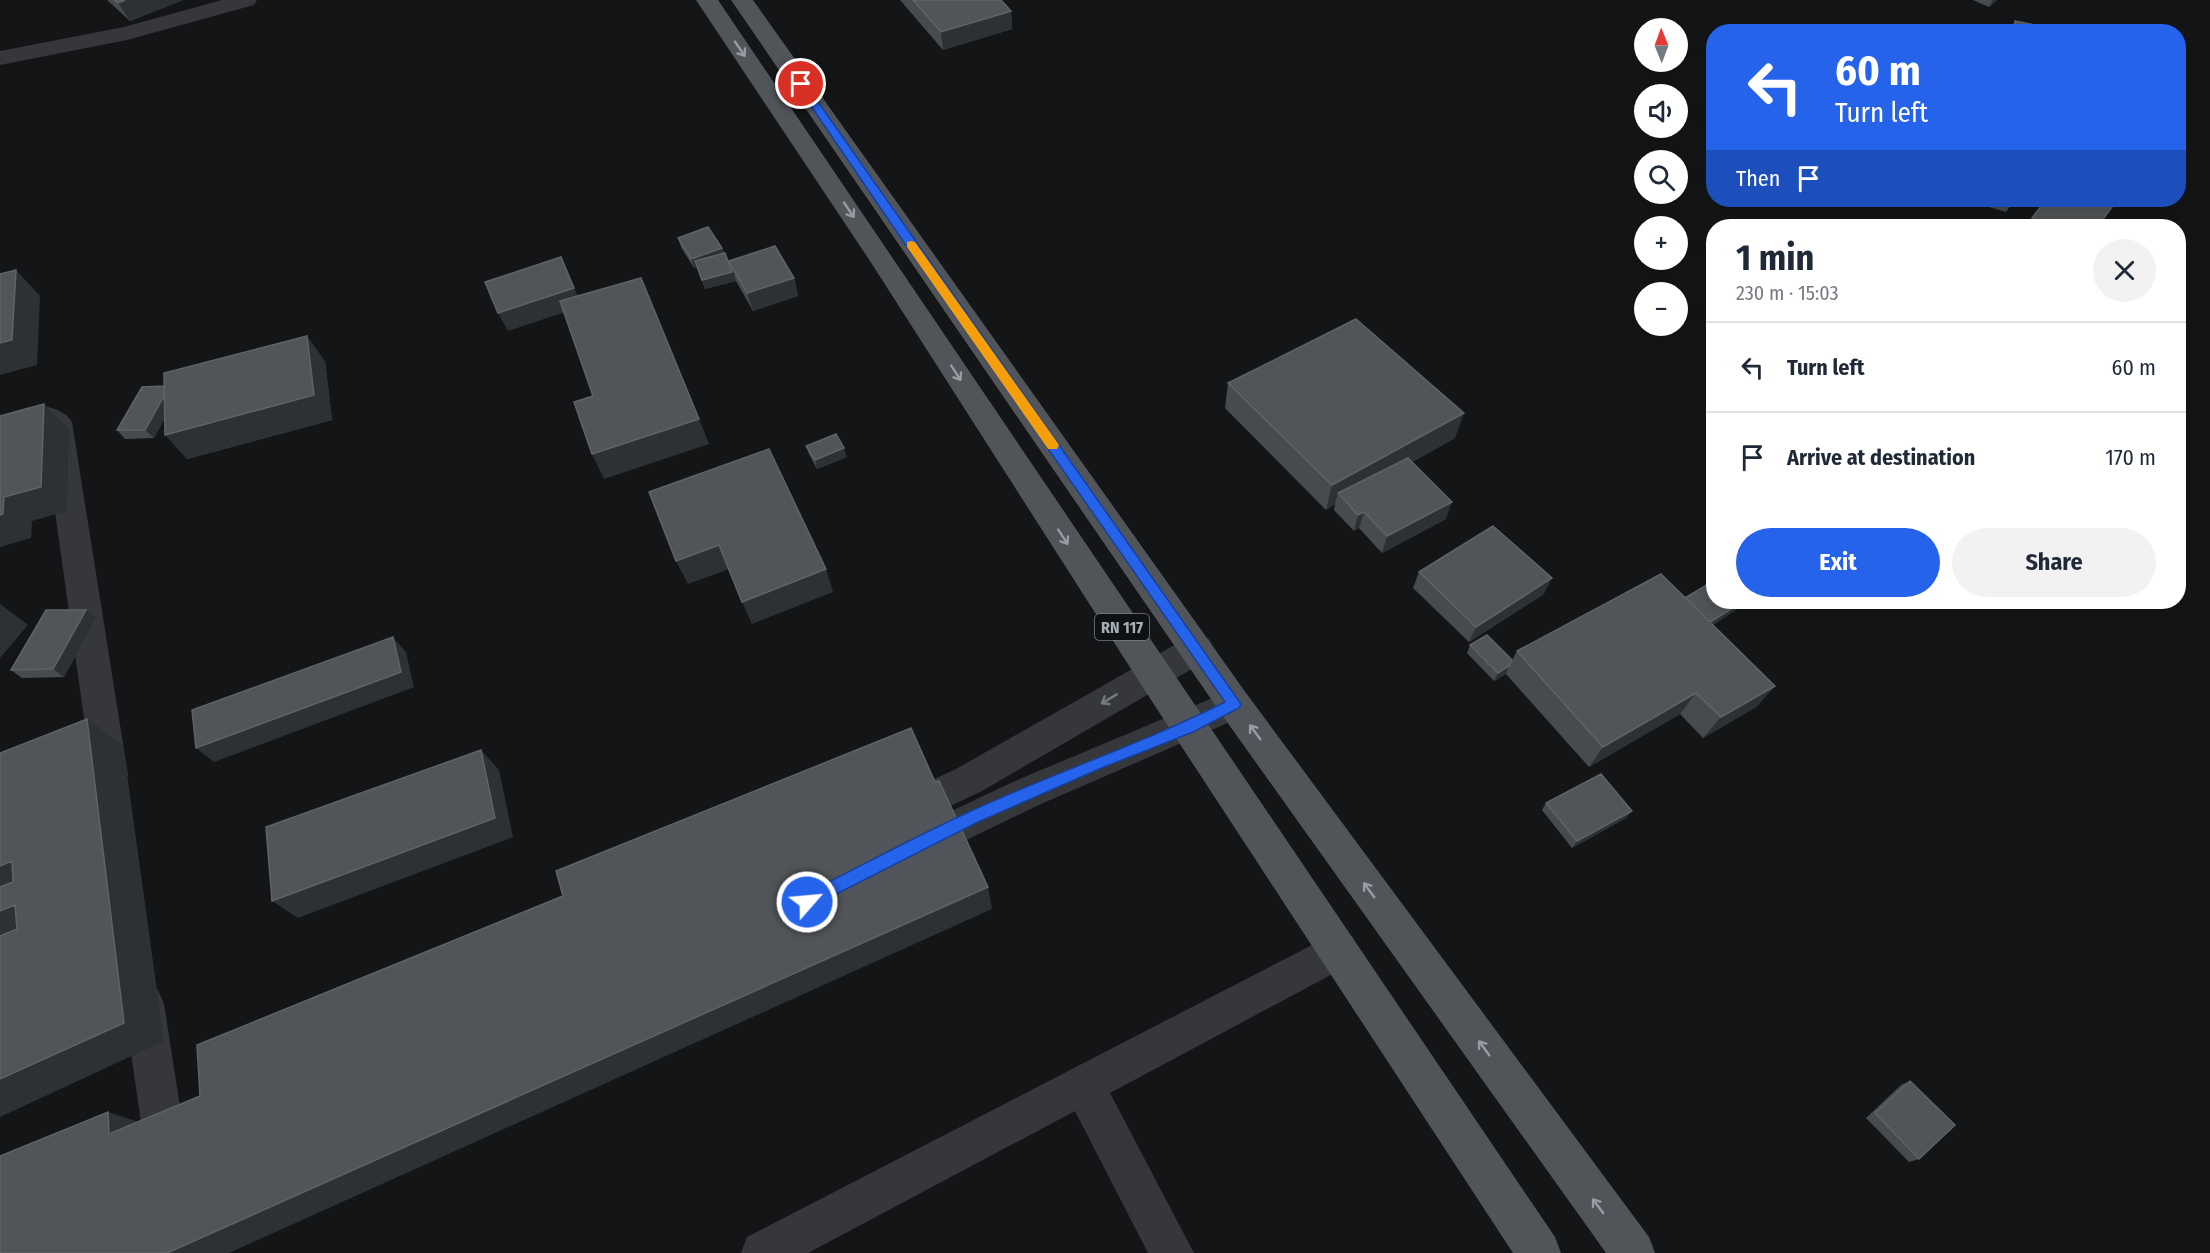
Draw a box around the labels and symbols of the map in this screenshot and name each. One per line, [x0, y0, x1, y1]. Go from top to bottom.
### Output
north arrow [1634, 18, 1688, 72]
one-way arrow [734, 40, 746, 56]
pin [775, 58, 826, 109]
one-way arrow [843, 202, 855, 218]
one-way arrow [950, 364, 962, 381]
one-way arrow [1056, 528, 1069, 545]
road number: RN 117 [1095, 614, 1149, 640]
one-way arrow [1101, 693, 1118, 705]
one-way arrow [1249, 725, 1261, 741]
position arrow [775, 870, 839, 934]
one-way arrow [1363, 883, 1375, 899]
one-way arrow [1478, 1040, 1490, 1056]
one-way arrow [1592, 1198, 1605, 1214]

